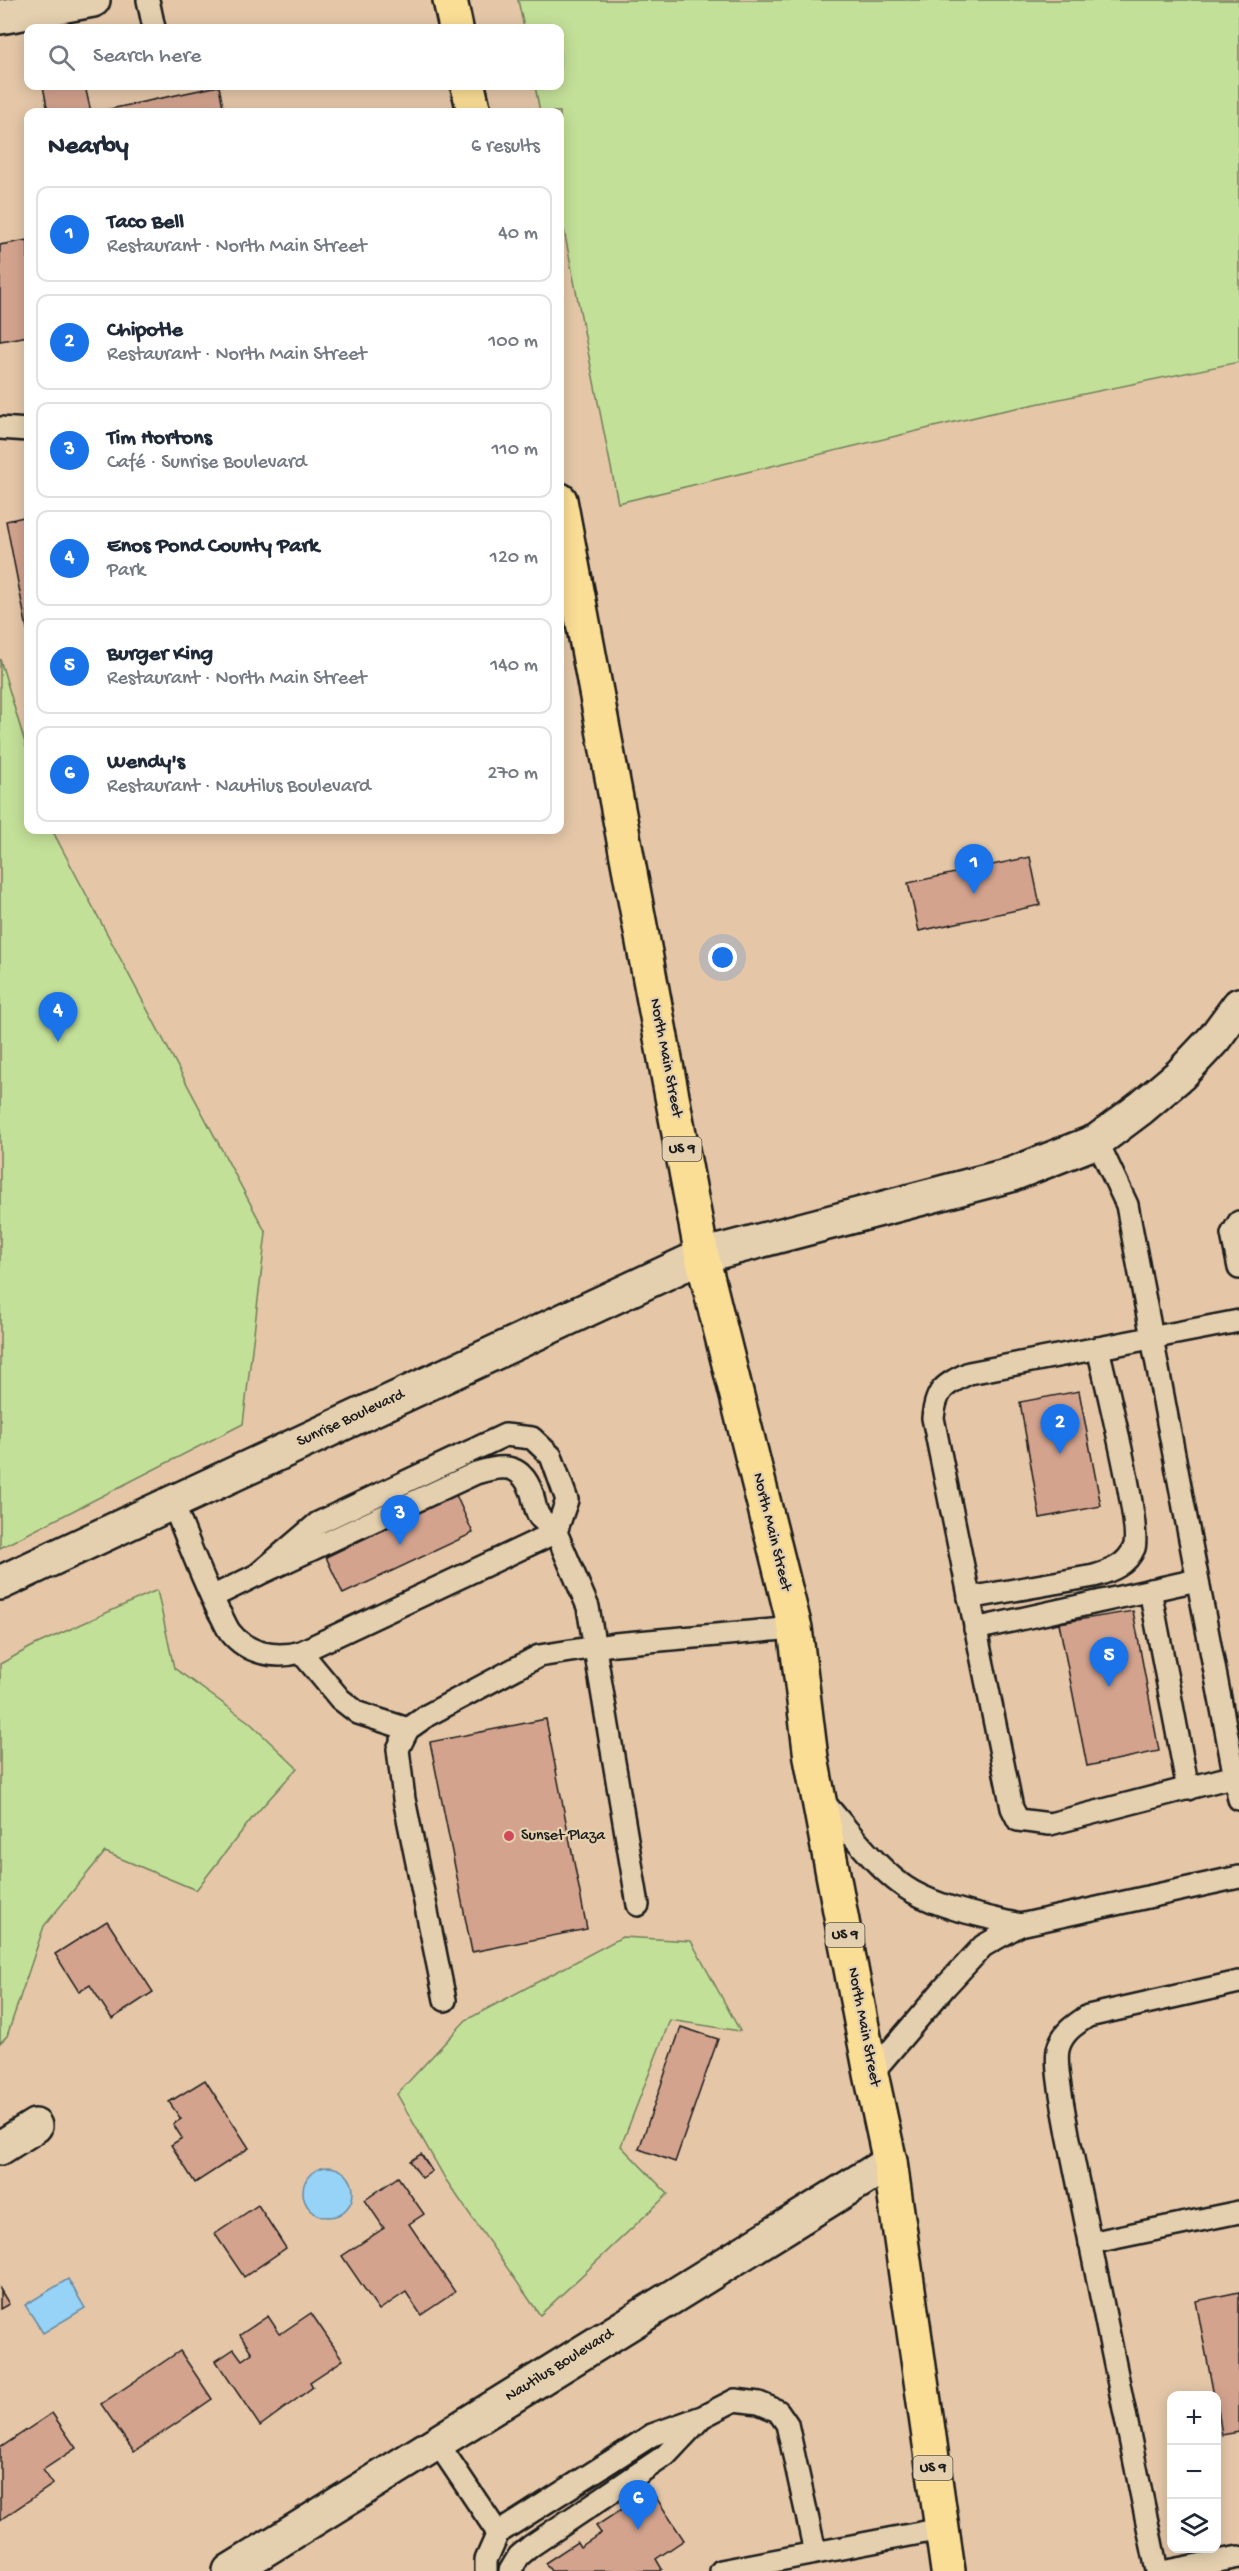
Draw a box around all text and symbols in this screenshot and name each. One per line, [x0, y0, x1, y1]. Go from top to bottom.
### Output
search box [24, 24, 564, 90]
icon: search [45, 41, 78, 74]
text: Search here [93, 44, 201, 70]
text: Nearby [48, 132, 129, 163]
text: 6 results [471, 136, 540, 159]
text: Taco Bell [107, 210, 184, 236]
text: 1 [65, 223, 74, 246]
text: 40 m [498, 223, 538, 246]
text: Restaurant · North Main Street [107, 236, 366, 259]
text: Chipotle [107, 318, 183, 344]
text: 2 [65, 331, 74, 354]
text: 100 m [488, 331, 538, 354]
text: Restaurant · North Main Street [107, 344, 366, 367]
text: Tim Hortons [107, 426, 212, 452]
text: 3 [64, 439, 75, 462]
text: 110 m [492, 439, 538, 462]
text: Café · Sunrise Boulevard [107, 452, 307, 475]
text: Enos Pond County Park [107, 534, 319, 560]
text: 4 [65, 547, 74, 570]
text: 120 m [490, 547, 538, 570]
text: Park [107, 560, 145, 583]
text: Burger King [107, 642, 213, 668]
text: 5 [64, 655, 75, 678]
text: 140 m [490, 655, 538, 678]
text: Restaurant · North Main Street [107, 668, 366, 691]
text: Wendy's [107, 750, 185, 776]
text: 6 [64, 763, 75, 786]
text: 270 m [488, 763, 538, 786]
text: Restaurant · Nautilus Boulevard [107, 776, 371, 799]
pin: 1 [954, 844, 994, 894]
your location [708, 943, 737, 972]
pin: 4 [38, 992, 78, 1042]
street label: North Main Street [644, 997, 686, 1121]
road number: US 9 [662, 1137, 702, 1161]
street label: Sunrise Boulevard [294, 1385, 409, 1452]
pin: 2 [1040, 1404, 1080, 1454]
street label: North Main Street [747, 1471, 795, 1594]
pin: 3 [380, 1496, 420, 1545]
pin: 5 [1090, 1638, 1128, 1687]
place label: Sunset Plaza [521, 1827, 606, 1846]
marker: Sunset Plaza [502, 1829, 516, 1843]
road number: US 9 [826, 1923, 864, 1947]
street label: North Main Street [842, 1966, 884, 2090]
street label: Nautilus Boulevard [502, 2324, 619, 2407]
map controls [1167, 2391, 1221, 2553]
button: + [1167, 2391, 1221, 2445]
button: − [1167, 2445, 1221, 2499]
road number: US 9 [914, 2456, 952, 2480]
pin: 6 [618, 2480, 658, 2530]
button: layers [1167, 2499, 1221, 2553]

